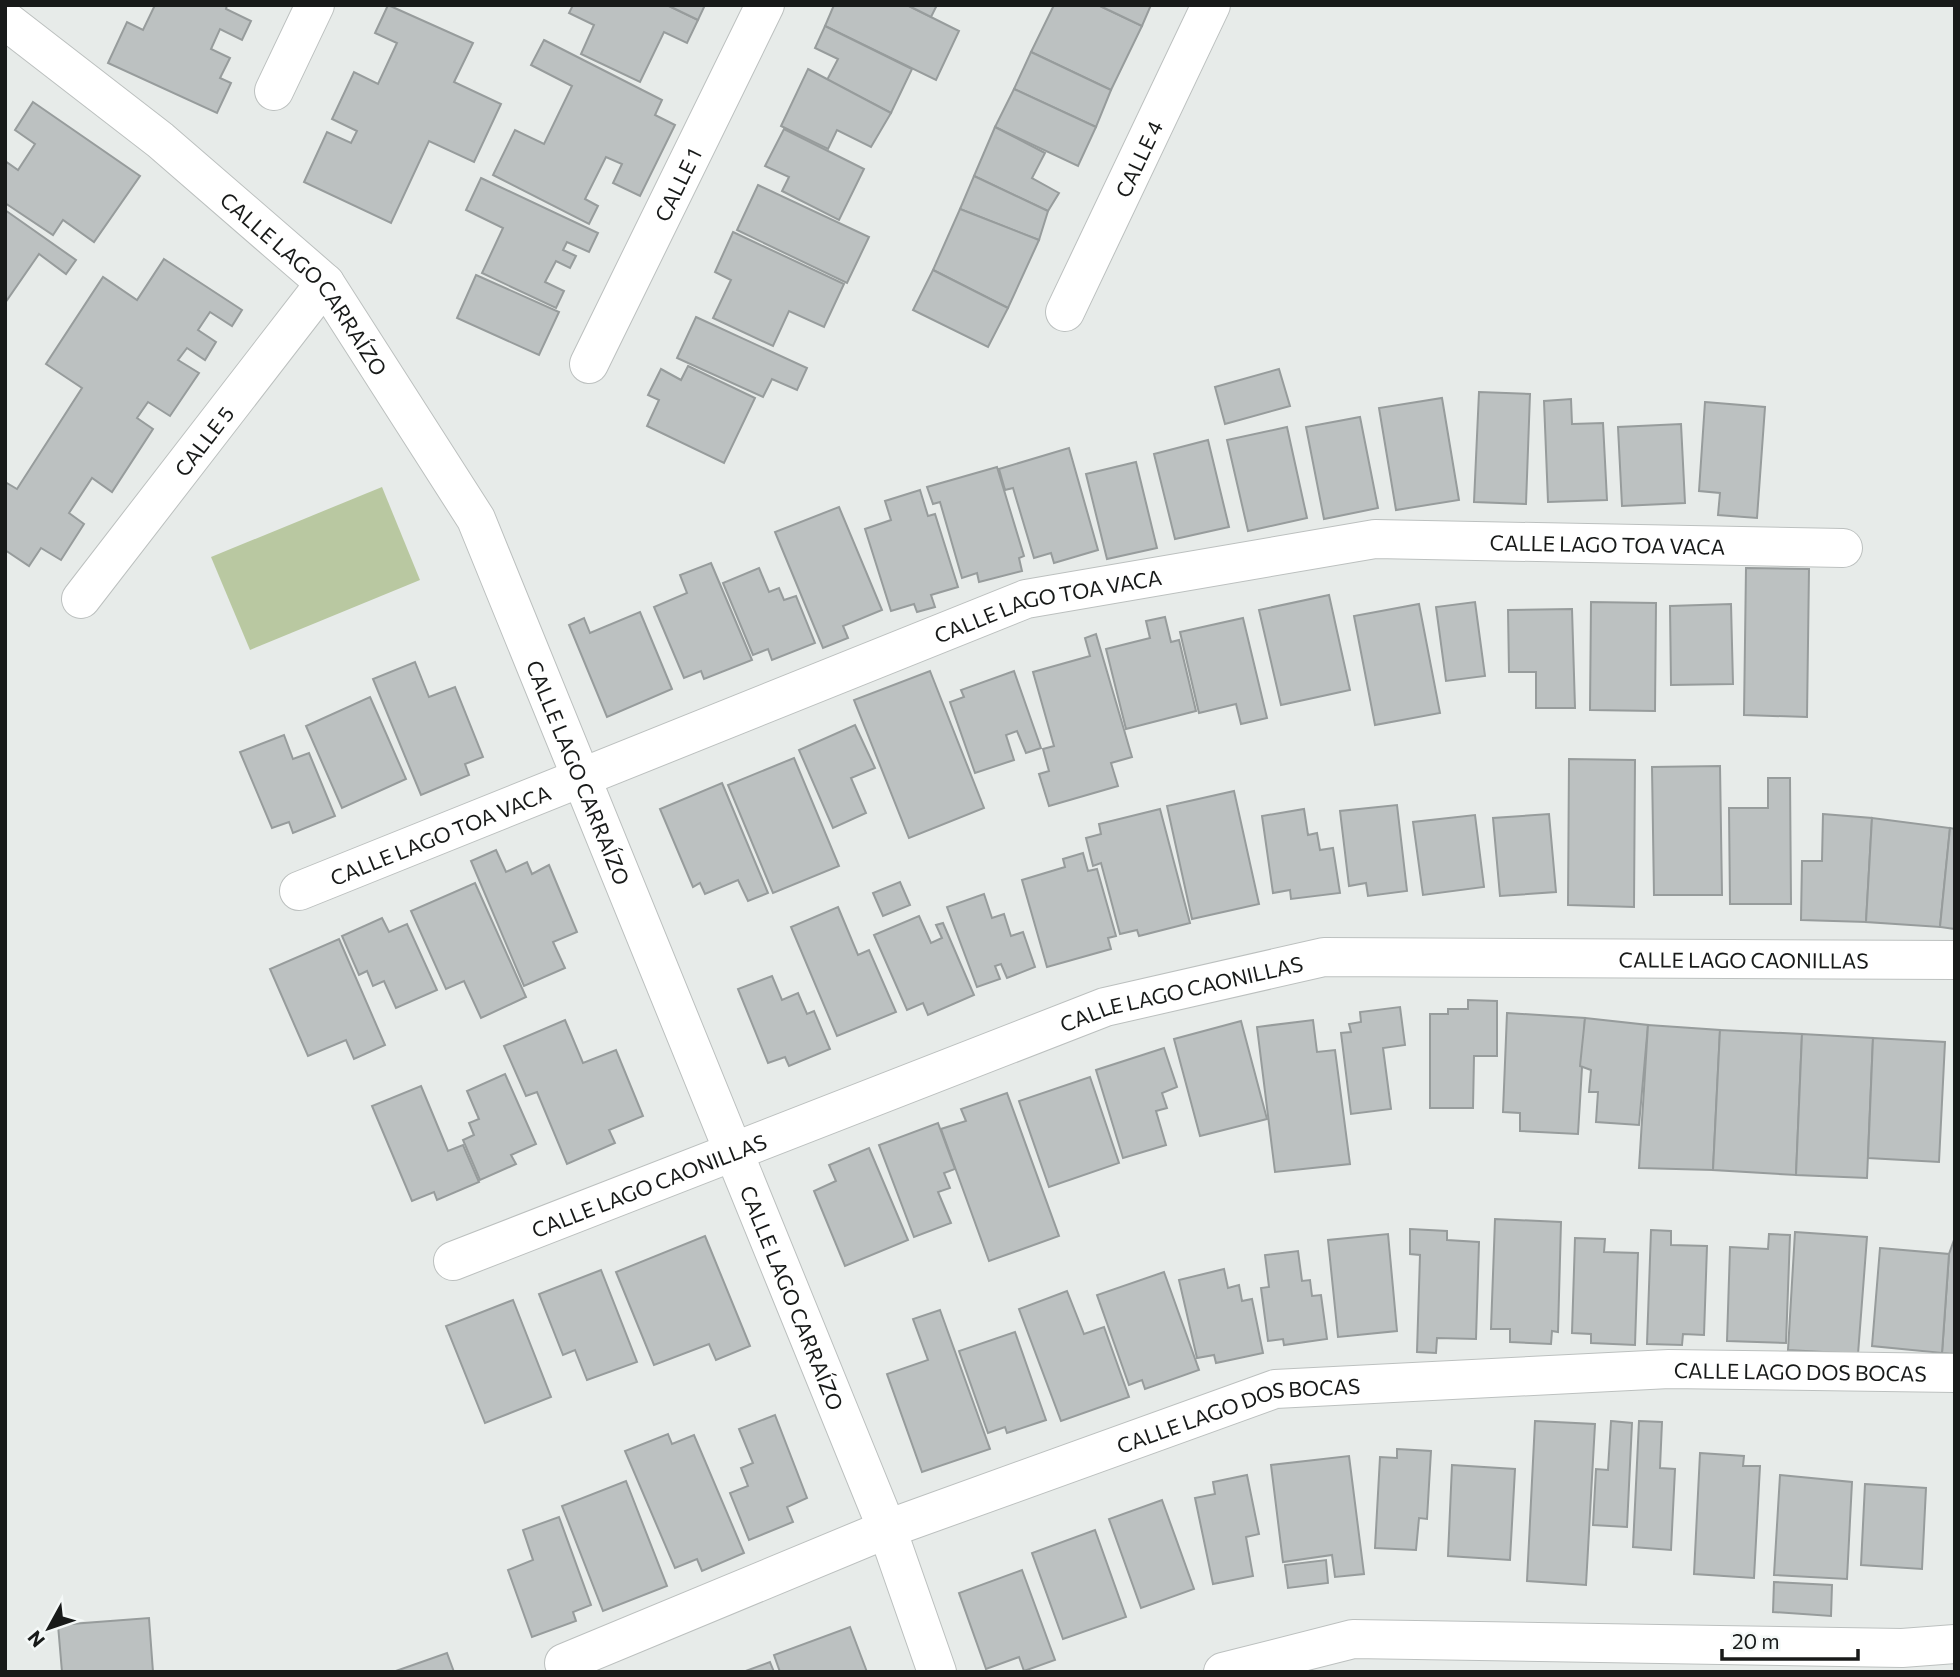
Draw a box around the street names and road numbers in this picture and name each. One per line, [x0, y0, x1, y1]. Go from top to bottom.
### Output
street label: CALLE 4 [1109, 116, 1167, 201]
street label: CALLE 1 [649, 144, 706, 225]
street label: CALLE LAGO CARRAÍZO [216, 186, 393, 380]
street label: CALLE 5 [168, 401, 238, 481]
street label: CALLE LAGO TOA VACA [1489, 529, 1725, 558]
street label: CALLE LAGO TOA VACA [930, 563, 1163, 647]
street label: CALLE LAGO CARRAÍZO [522, 656, 636, 888]
street label: CALLE LAGO TOA VACA [326, 779, 554, 890]
street label: CALLE LAGO CAONILLAS [1619, 946, 1869, 972]
street label: CALLE LAGO CAONILLAS [1056, 950, 1305, 1036]
street label: CALLE LAGO CAONILLAS [528, 1128, 770, 1242]
street label: CALLE LAGO CARRAÍZO [736, 1181, 850, 1414]
street label: CALLE LAGO DOS BOCAS [1674, 1357, 1927, 1385]
street label: CALLE LAGO DOS BOCAS [1113, 1372, 1361, 1458]

